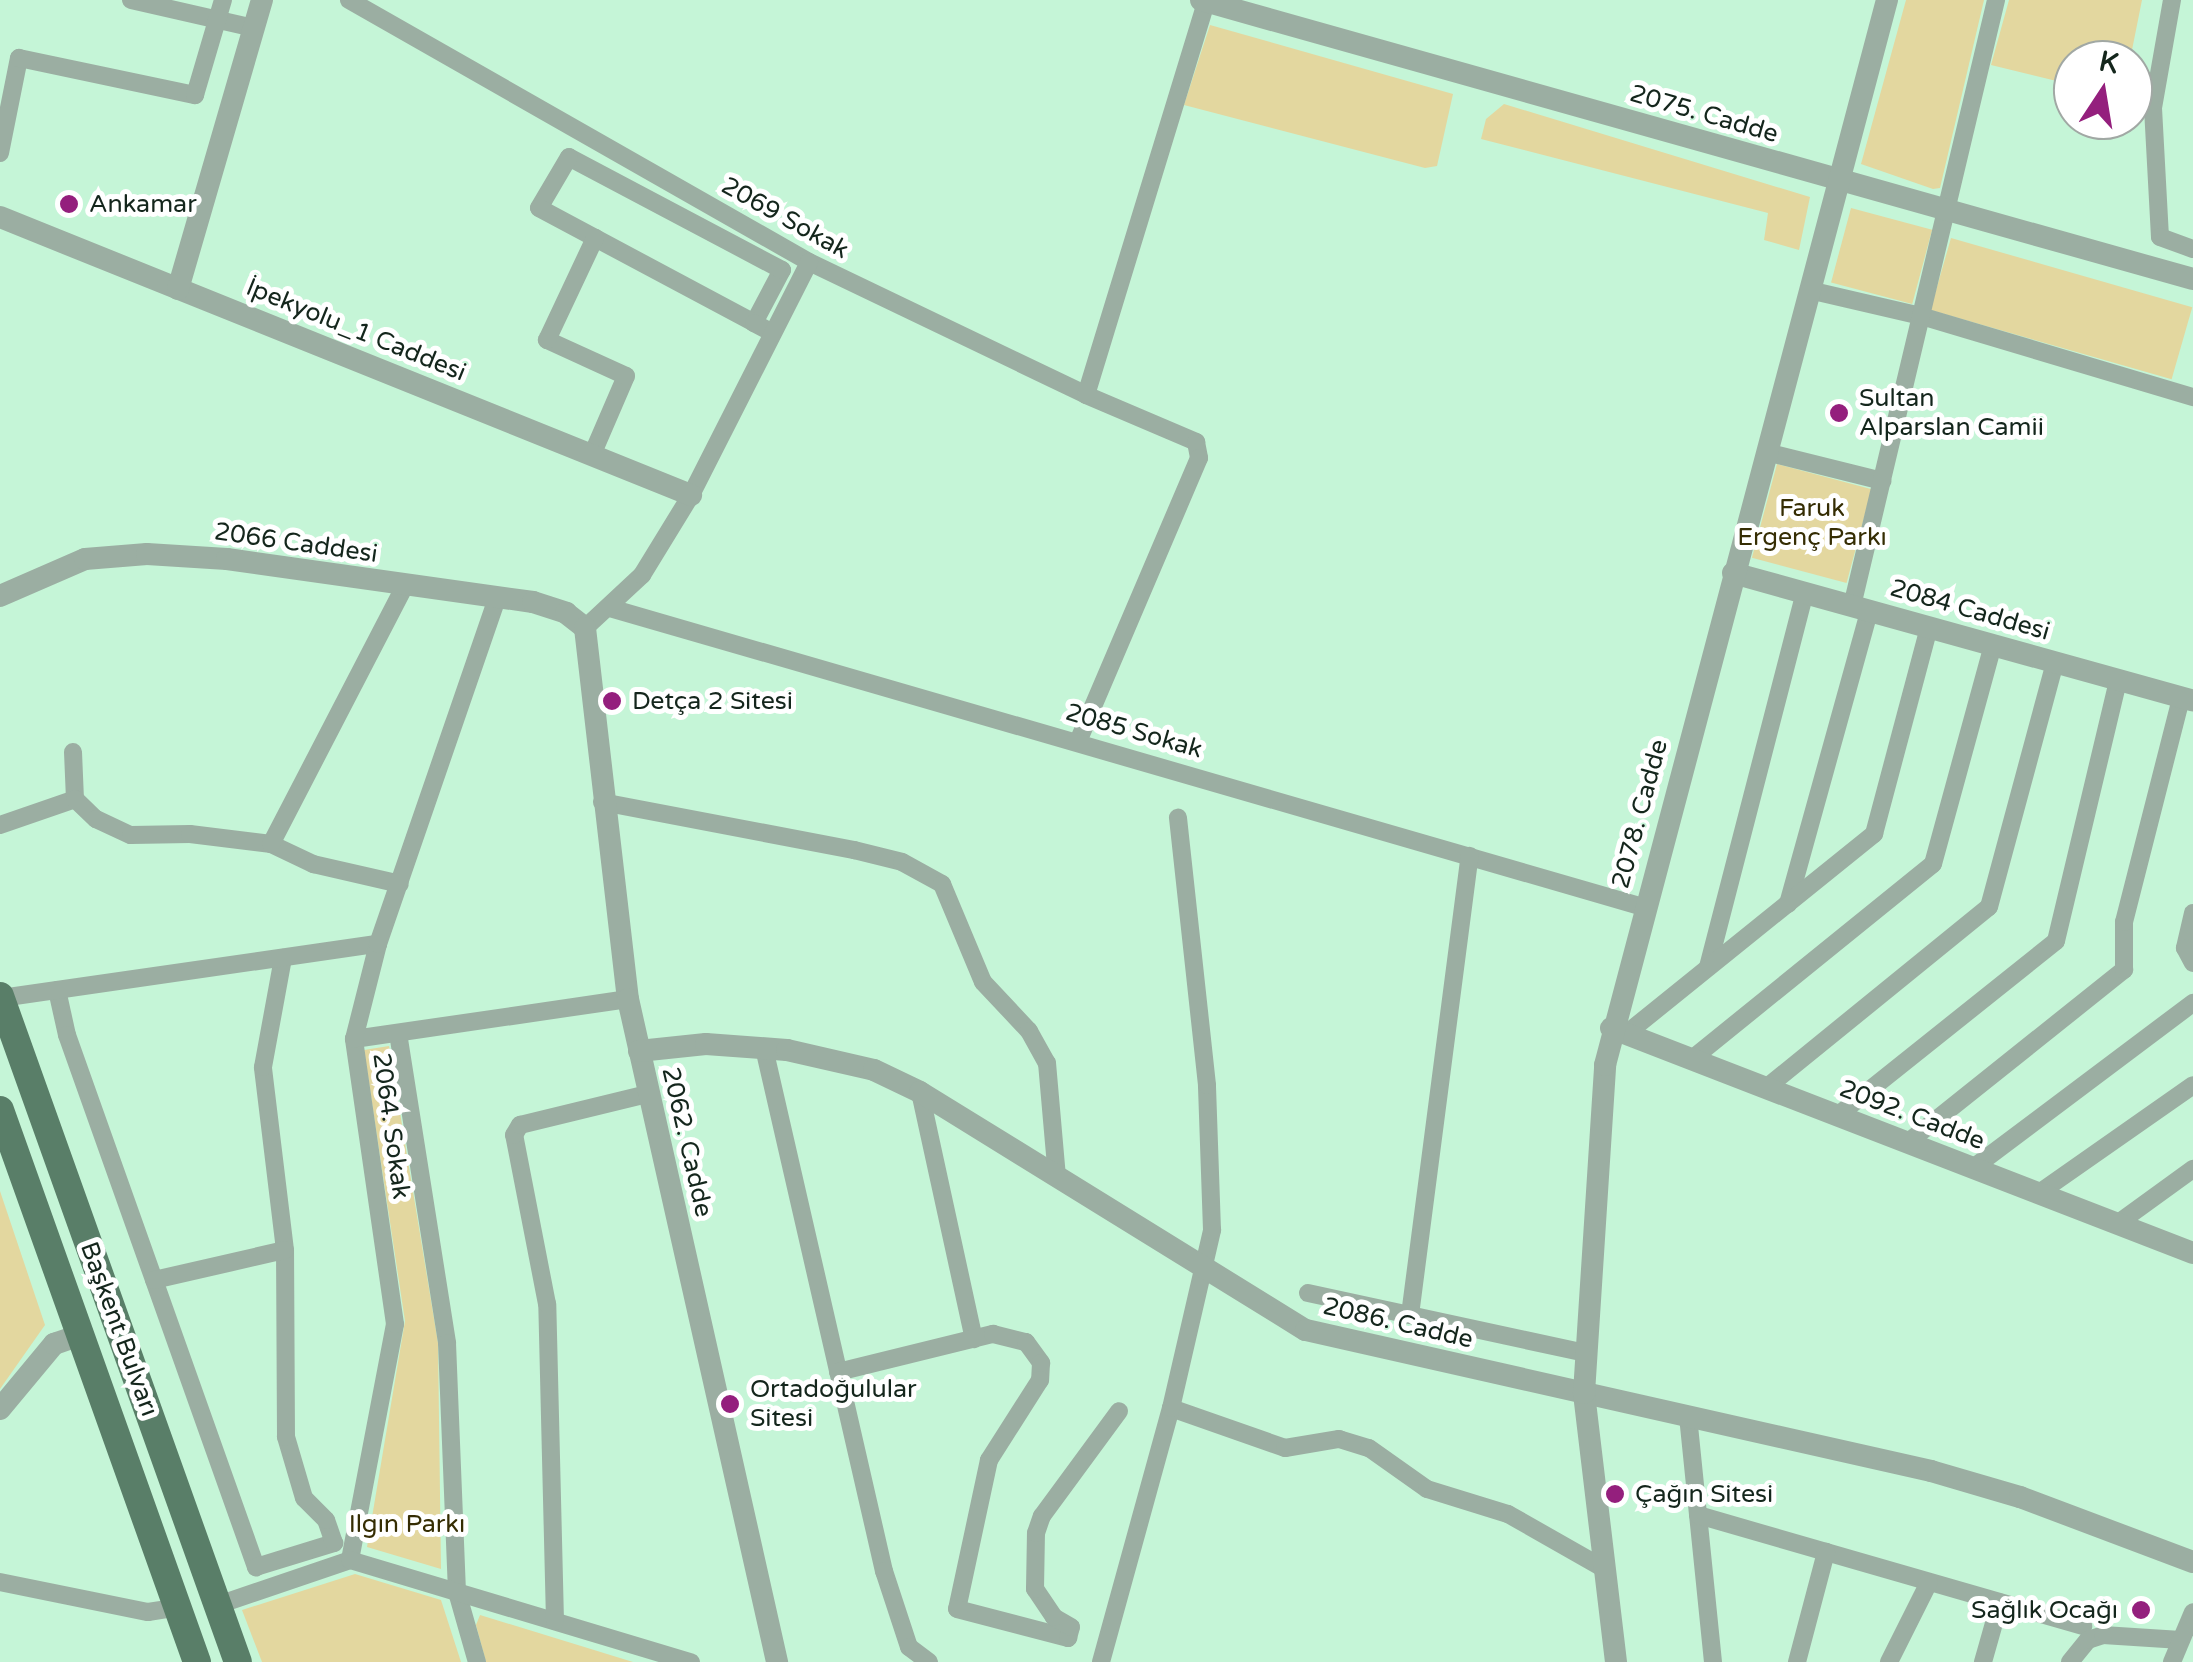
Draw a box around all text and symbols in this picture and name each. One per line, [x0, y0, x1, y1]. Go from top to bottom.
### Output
north arrow [2053, 40, 2153, 140]
text: K [2096, 44, 2122, 81]
street label: 2075. Cadde [1626, 79, 1782, 149]
street label: 2069 Sokak [716, 171, 854, 265]
place label: Ankamar [89, 189, 197, 219]
marker: Ankamar [58, 193, 80, 215]
street label: İpekyolu_1 Caddesi [242, 272, 470, 388]
place label: Sultan Alparslan Camii [1859, 384, 2044, 443]
marker: Sultan Alparslan Camii [1828, 402, 1850, 424]
park label: Faruk Ergenç Parkı [1737, 494, 1887, 553]
street label: 2066 Caddesi [212, 517, 380, 569]
street label: 2084 Caddesi [1887, 573, 2053, 647]
place label: Detça 2 Sitesi [632, 686, 793, 716]
marker: Detça 2 Sitesi [601, 690, 623, 712]
street label: 2085 Sokak [1062, 697, 1206, 765]
street label: 2078. Cadde [1606, 736, 1674, 892]
street label: 2064. Sokak [366, 1051, 416, 1201]
street label: 2062. Cadde [655, 1064, 719, 1220]
street label: 2092. Cadde [1835, 1074, 1989, 1156]
street label: Başkent Bulvarı [74, 1238, 164, 1420]
street label: 2086. Cadde [1320, 1291, 1476, 1355]
place label: Ortadoğulular Sitesi [750, 1375, 917, 1434]
marker: Ortadoğulular Sitesi [719, 1393, 741, 1415]
place label: Çağın Sitesi [1635, 1479, 1773, 1509]
marker: Çağın Sitesi [1604, 1483, 1626, 1505]
park label: Ilgın Parkı [349, 1509, 465, 1539]
place label: Sağlık Ocağı [1971, 1595, 2118, 1625]
marker: Sağlık Ocağı [2128, 1597, 2154, 1623]

